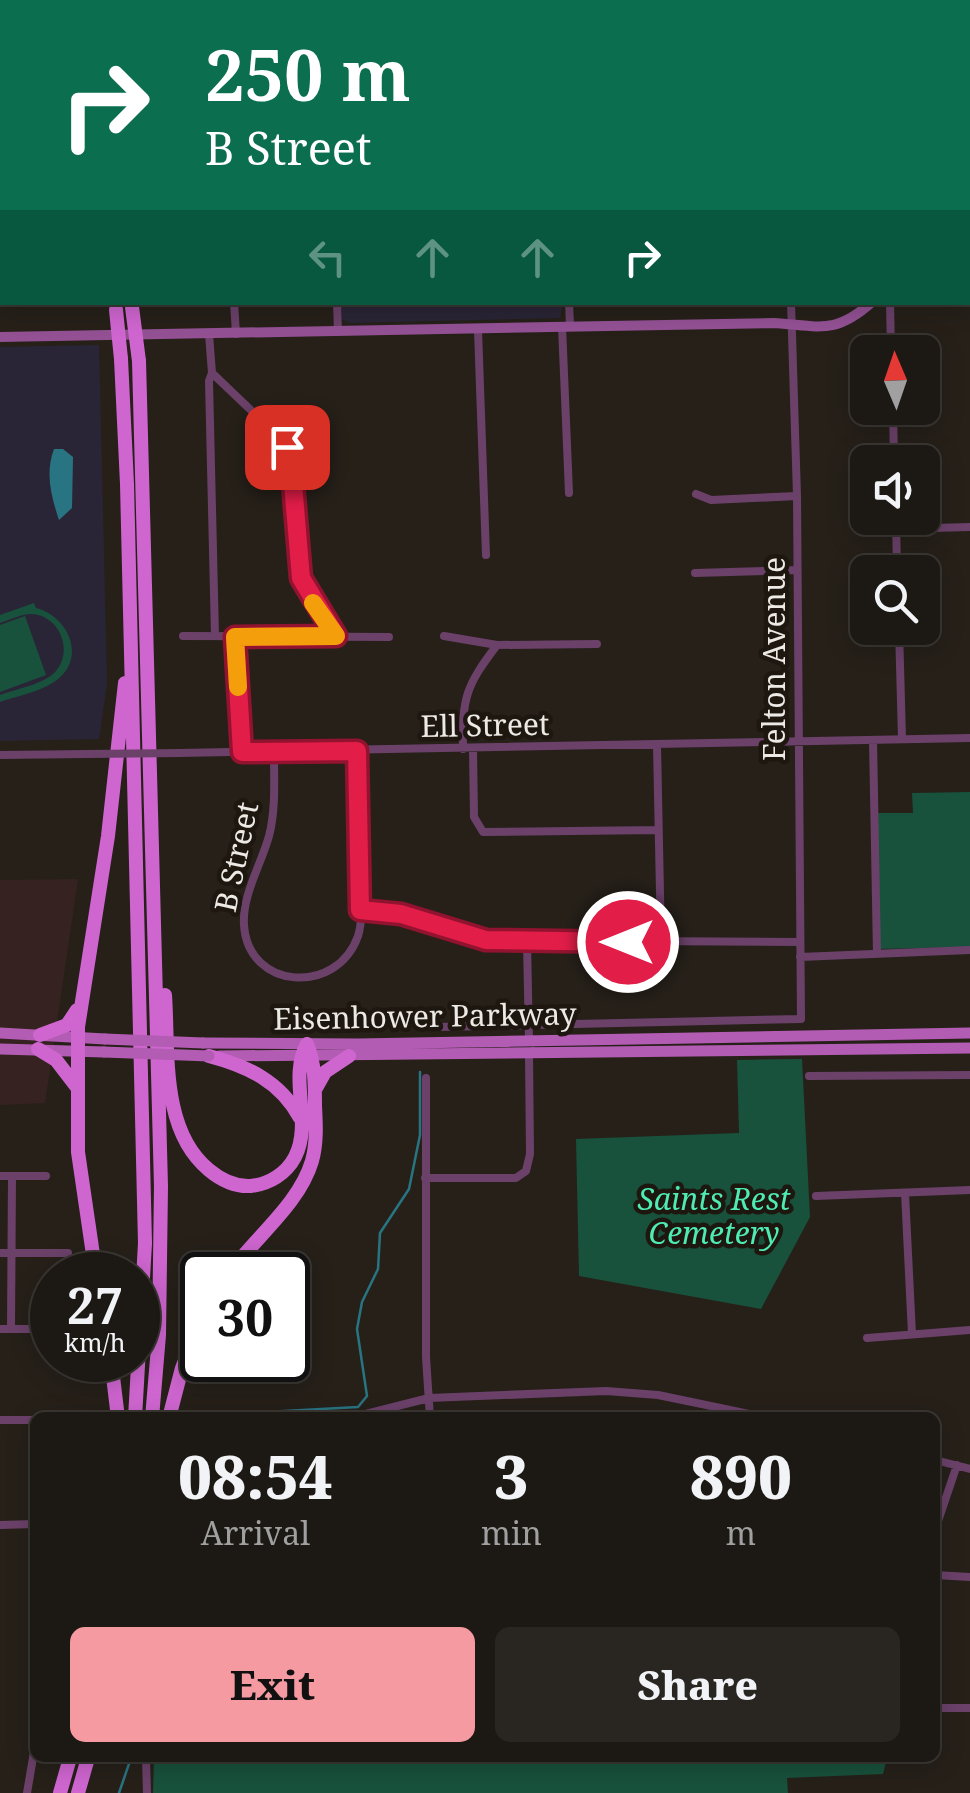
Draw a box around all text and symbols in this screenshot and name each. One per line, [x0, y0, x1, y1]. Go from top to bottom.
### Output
text: 250 m [205, 26, 411, 122]
icon: right [40, 40, 170, 170]
text: B Street [205, 117, 372, 178]
icon: left [300, 230, 355, 285]
icon: ahead [405, 230, 460, 285]
icon: ahead [510, 230, 565, 285]
icon: right [615, 230, 670, 285]
north arrow [850, 335, 940, 425]
map controls [850, 335, 940, 645]
pin [245, 405, 330, 490]
icon: arrive [260, 420, 315, 475]
button: sound [850, 445, 940, 535]
button: search [850, 555, 940, 645]
street label: Felton Avenue [753, 557, 794, 761]
street label: Ell Street [420, 703, 550, 746]
street label: B Street [204, 798, 267, 915]
position arrow [576, 890, 680, 994]
street label: Eisenhower Parkway [273, 992, 577, 1039]
park label: Saints Rest Cemetery [637, 1178, 792, 1253]
speed limit sign: 30 [180, 1252, 310, 1382]
text: 27 [67, 1271, 123, 1339]
text: km/h [64, 1325, 126, 1359]
text: 08:54 [178, 1435, 333, 1517]
text: 3 [494, 1435, 528, 1517]
text: 890 [690, 1435, 792, 1517]
text: Arrival [201, 1511, 310, 1554]
text: min [481, 1511, 542, 1554]
text: m [726, 1511, 756, 1554]
button: Exit [70, 1627, 475, 1742]
button: Share [495, 1627, 900, 1742]

